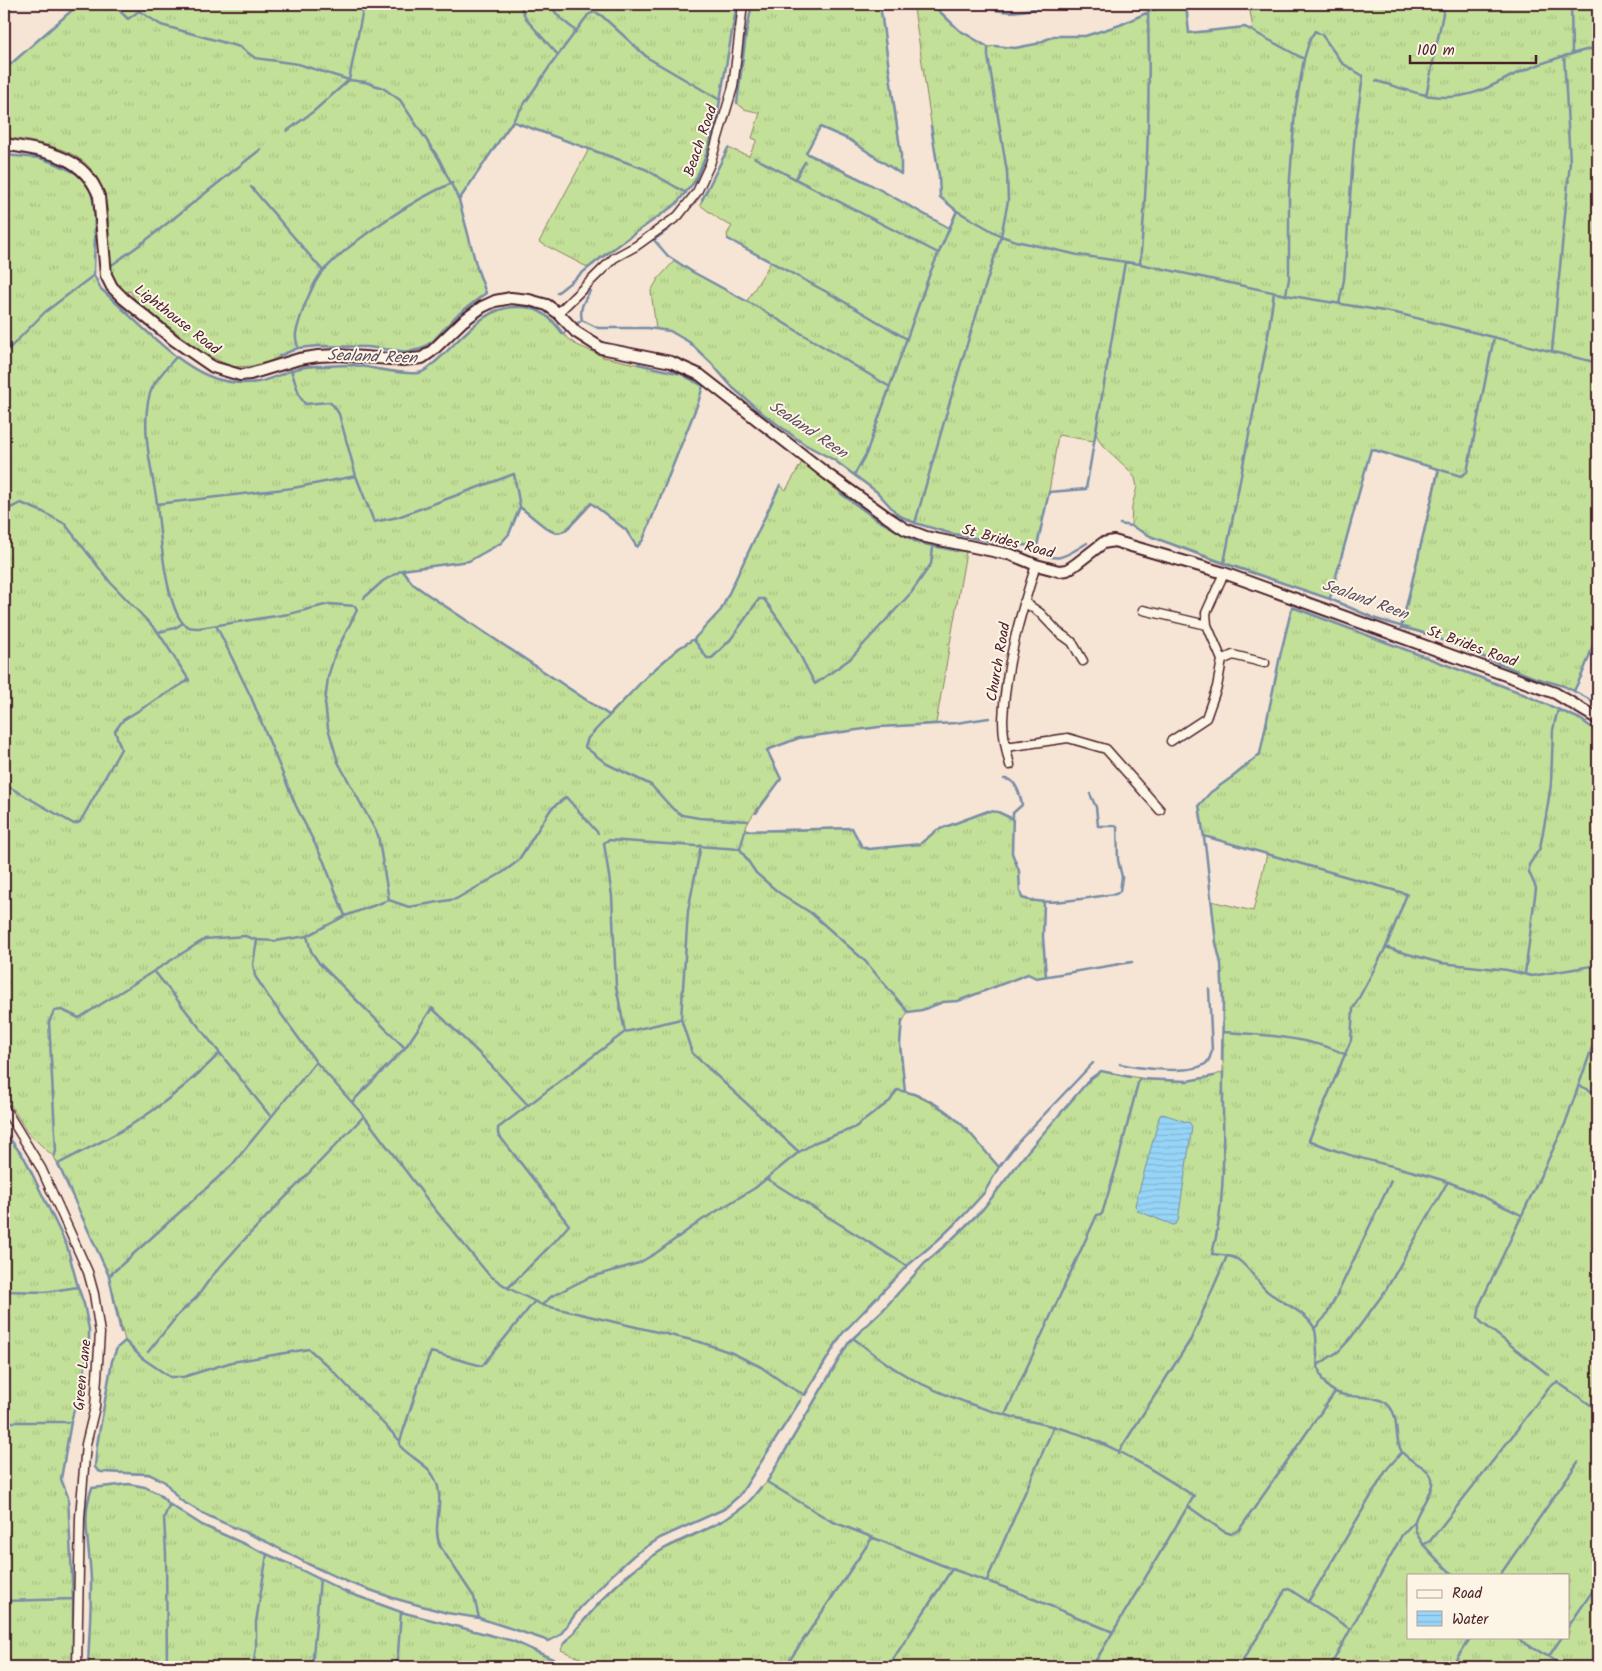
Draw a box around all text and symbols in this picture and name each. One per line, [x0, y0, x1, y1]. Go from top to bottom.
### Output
scale bar [1410, 32, 1536, 64]
text: 100 m [1417, 39, 1455, 63]
street label: Beach Road [678, 102, 725, 180]
street label: Lighthouse Road [129, 279, 226, 362]
water label: Sealand Reen [327, 343, 419, 371]
water label: Sealand Reen [764, 395, 853, 466]
street label: St Brides Road [959, 518, 1057, 566]
water label: Sealand Reen [1319, 573, 1413, 628]
street label: Church Road [980, 620, 1018, 703]
street label: St Brides Road [1423, 620, 1521, 675]
street label: Green Lane [67, 1338, 99, 1412]
legend [1407, 1574, 1570, 1638]
text: Road [1452, 1582, 1483, 1606]
text: Water [1452, 1608, 1489, 1632]

